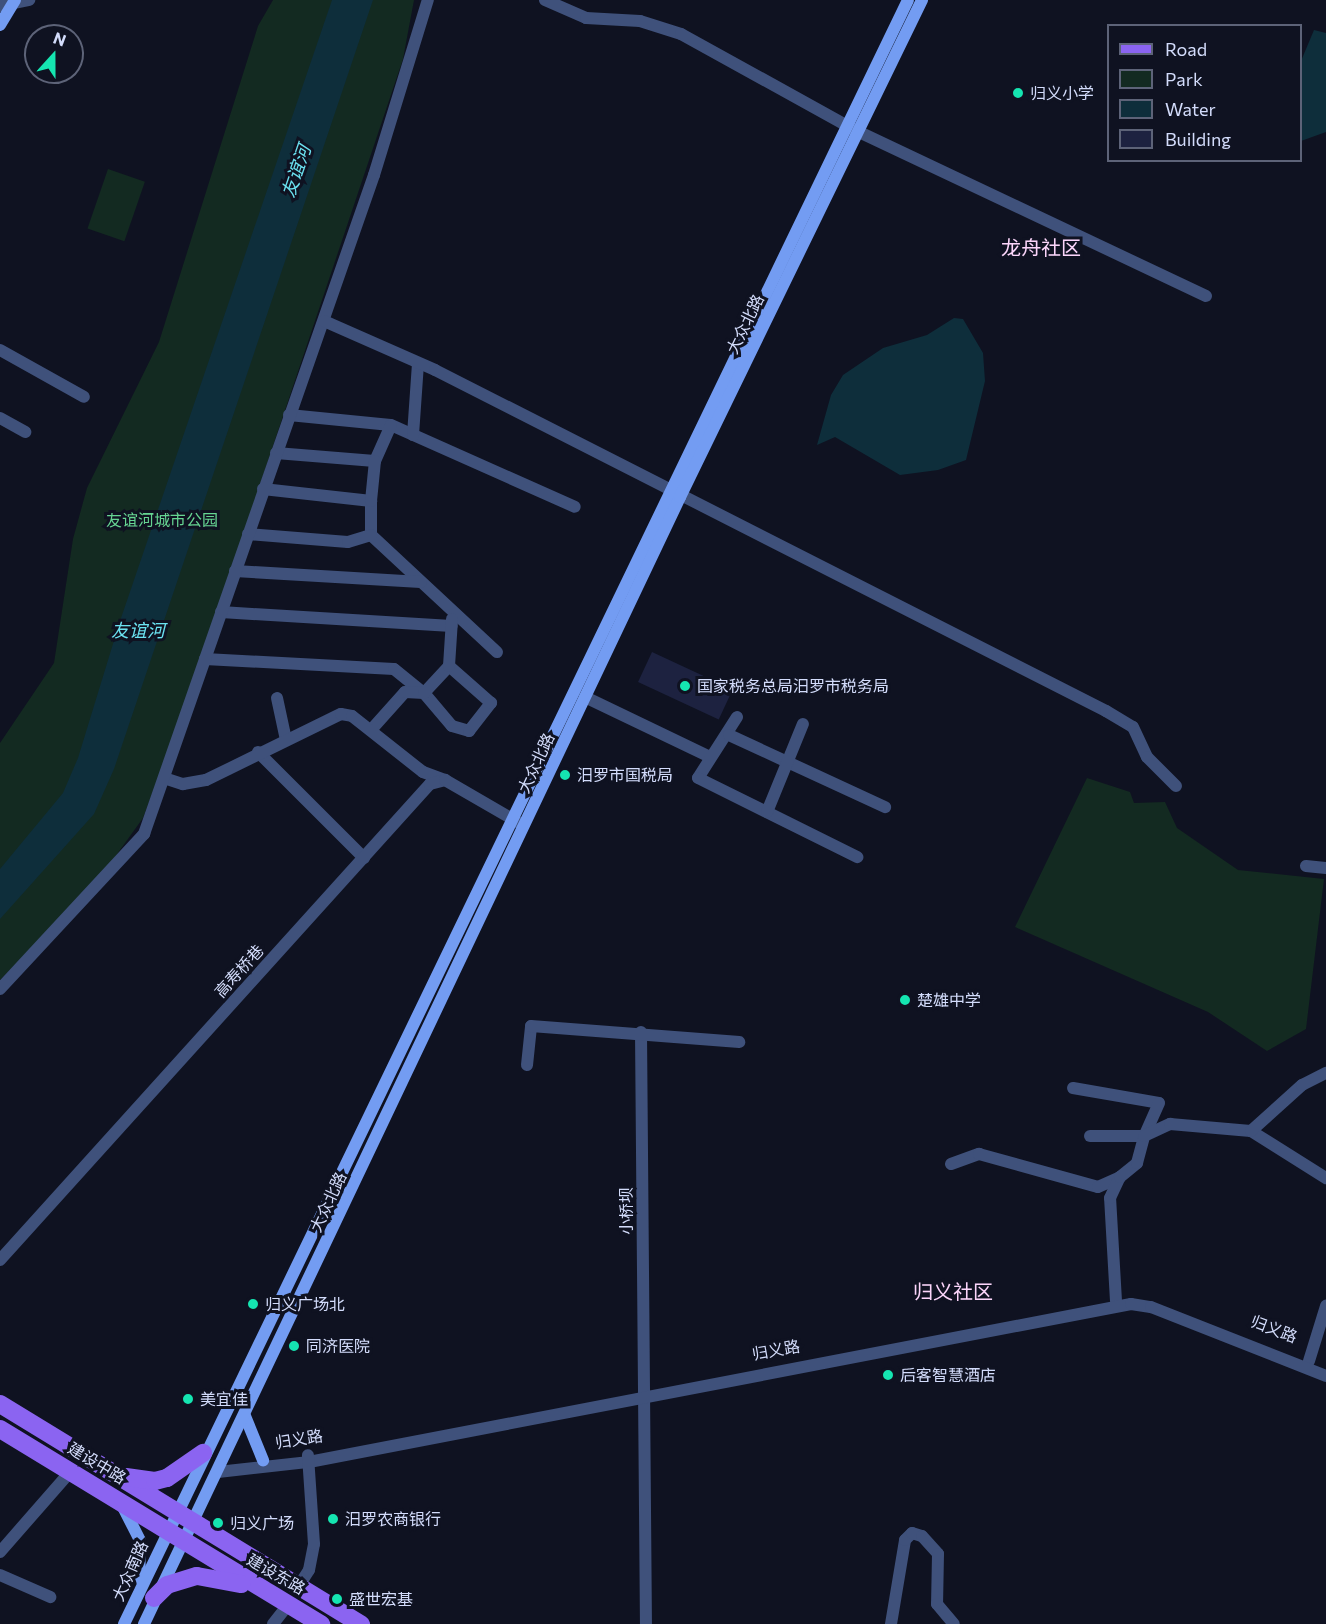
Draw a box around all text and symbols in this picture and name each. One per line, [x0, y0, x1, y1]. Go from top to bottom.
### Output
north arrow [24, 24, 84, 84]
legend [1107, 24, 1302, 162]
text: N [51, 28, 69, 50]
text: Road [1165, 38, 1207, 60]
text: Park [1165, 68, 1203, 90]
place label: 归义小学 [1030, 83, 1094, 103]
marker: 归义小学 [1011, 86, 1025, 100]
text: Water [1165, 98, 1216, 120]
text: Building [1165, 128, 1231, 150]
water label: 友谊河 [277, 142, 315, 200]
district label: 龙舟社区 [1001, 235, 1081, 259]
street label: 大众北路 [722, 291, 768, 357]
park label: 友谊河城市公园 [106, 510, 218, 530]
water label: 友谊河 [111, 619, 165, 641]
place label: 国家税务总局汨罗市税务局 [697, 676, 889, 696]
marker: 国家税务总局汨罗市税务局 [678, 679, 692, 693]
street label: 大众北路 [514, 730, 558, 796]
place label: 汨罗市国税局 [577, 765, 673, 785]
marker: 汨罗市国税局 [558, 768, 572, 782]
street label: 高寿桥巷 [210, 941, 268, 1001]
place label: 楚雄中学 [917, 990, 981, 1010]
marker: 楚雄中学 [898, 993, 912, 1007]
street label: 大众北路 [306, 1169, 350, 1235]
street label: 小桥坝 [616, 1187, 636, 1235]
district label: 归义社区 [913, 1279, 993, 1303]
place label: 归义广场北 [265, 1294, 345, 1314]
marker: 归义广场北 [246, 1297, 260, 1311]
street label: 归义路 [1248, 1311, 1300, 1347]
place label: 同济医院 [306, 1336, 370, 1356]
street label: 归义路 [751, 1336, 801, 1364]
marker: 同济医院 [287, 1339, 301, 1353]
place label: 后客智慧酒店 [900, 1365, 996, 1385]
marker: 后客智慧酒店 [881, 1368, 895, 1382]
place label: 美宜佳 [200, 1389, 248, 1409]
marker: 美宜佳 [181, 1392, 195, 1406]
street label: 归义路 [274, 1426, 324, 1452]
street label: 建设中路 [65, 1438, 129, 1488]
place label: 汨罗农商银行 [345, 1509, 441, 1529]
marker: 汨罗农商银行 [326, 1512, 340, 1526]
place label: 归义广场 [230, 1513, 294, 1533]
marker: 归义广场 [211, 1516, 225, 1530]
street label: 大众南路 [108, 1538, 152, 1604]
street label: 建设东路 [243, 1550, 309, 1598]
place label: 盛世宏基 [349, 1589, 413, 1609]
marker: 盛世宏基 [330, 1592, 344, 1606]

